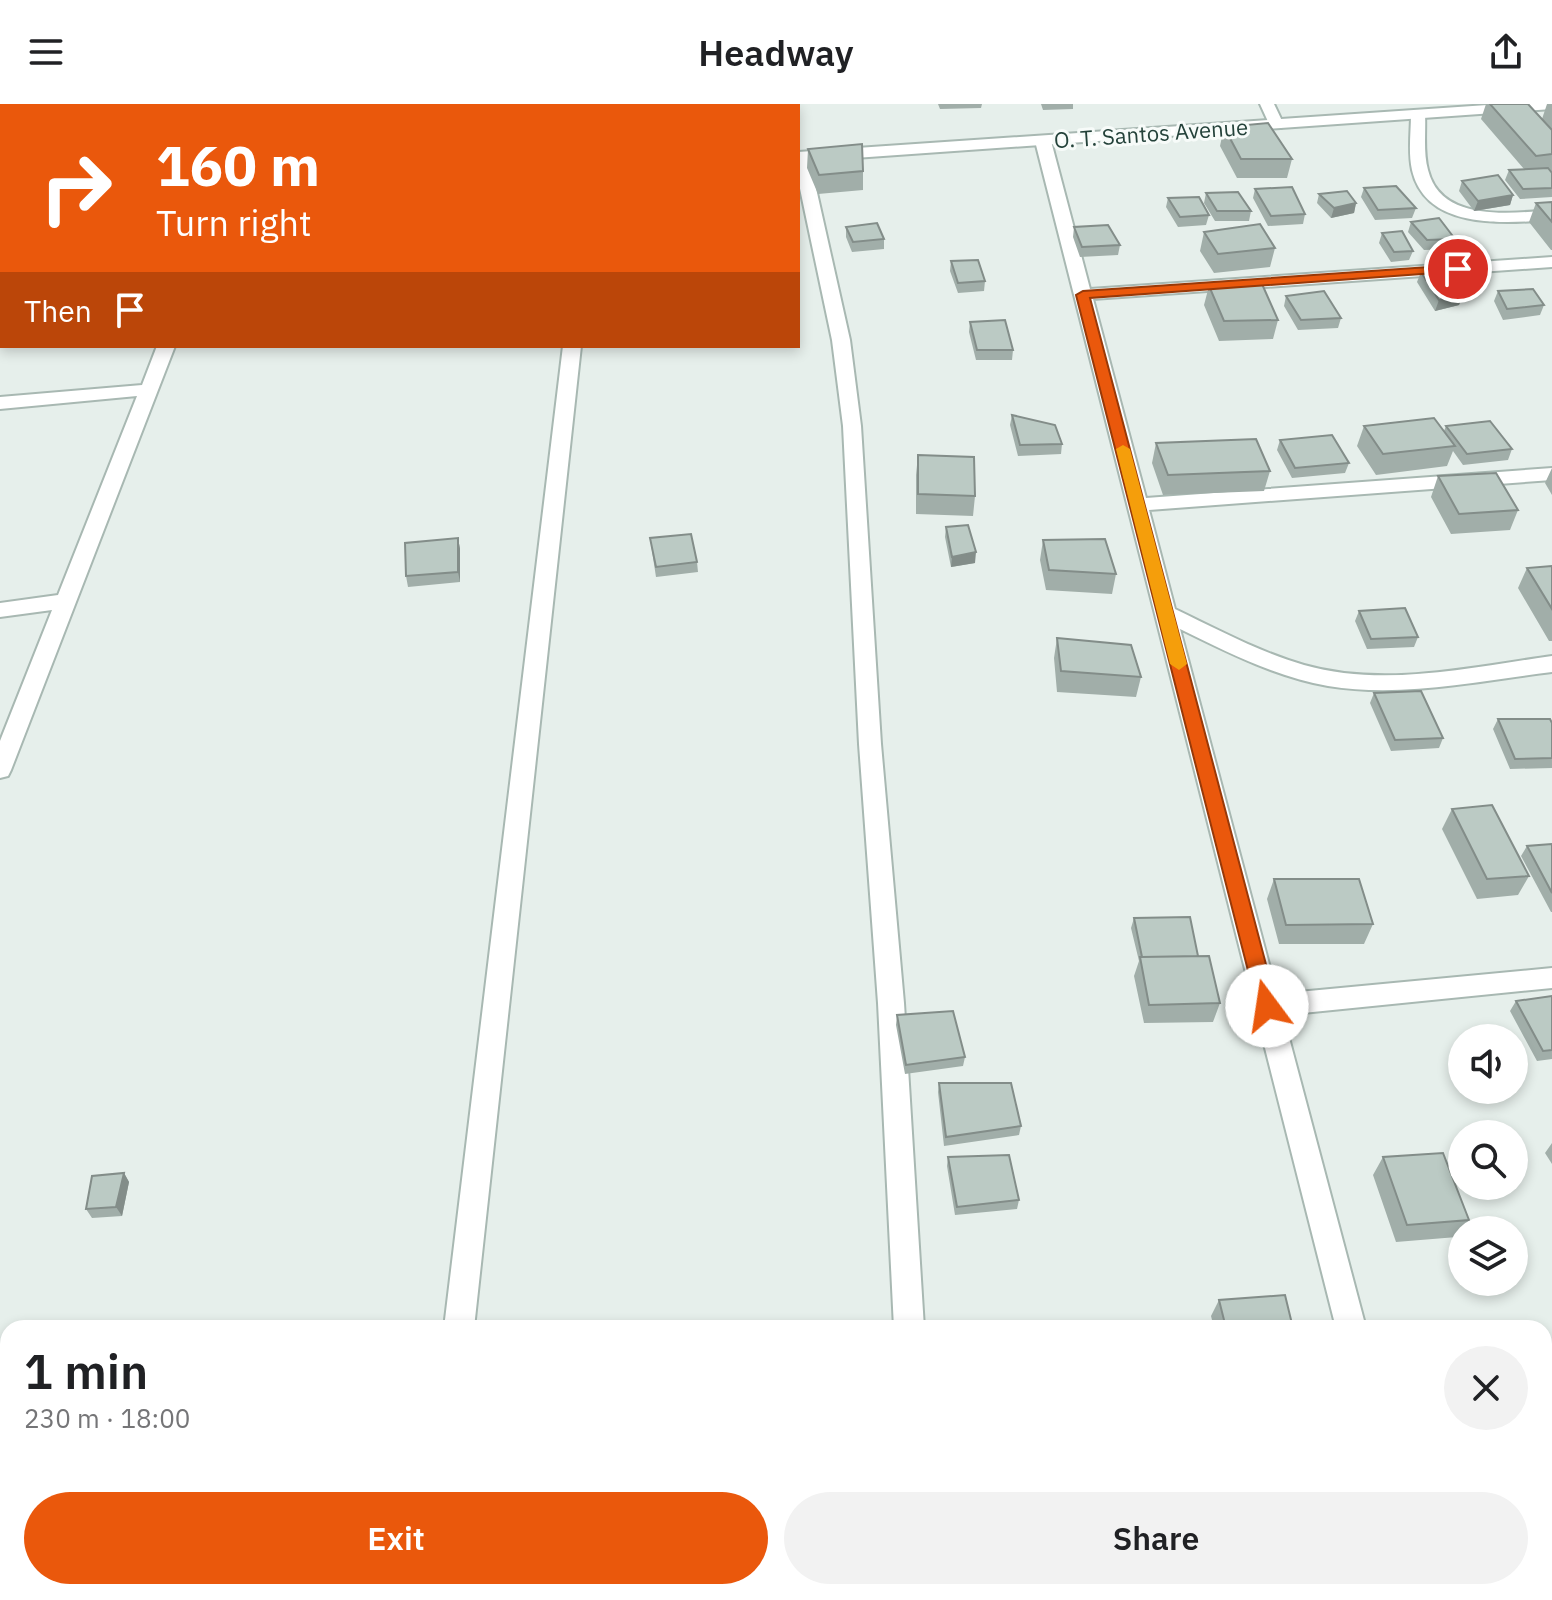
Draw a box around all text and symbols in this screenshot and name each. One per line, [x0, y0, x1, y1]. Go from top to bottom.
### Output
text: Headway [698, 29, 854, 76]
icon: menu [24, 30, 68, 74]
icon: share [1484, 30, 1528, 74]
street label: O. T. Santos Avenue [1053, 112, 1249, 154]
text: 160 m [156, 129, 320, 201]
icon: right [24, 136, 128, 240]
text: Turn right [156, 199, 312, 246]
pin [1424, 235, 1492, 303]
icon: arrive [1436, 247, 1480, 291]
icon: arrive [108, 288, 152, 332]
text: Then [24, 291, 92, 330]
position arrow [1225, 964, 1309, 1048]
map controls [1448, 1024, 1528, 1296]
button: sound [1448, 1024, 1528, 1104]
button: search [1448, 1120, 1528, 1200]
button: layers [1448, 1216, 1528, 1296]
text: 1 min [24, 1340, 148, 1402]
button: close [1444, 1346, 1528, 1430]
text: 230 m · 18:00 [24, 1401, 190, 1435]
button: Exit [24, 1492, 768, 1584]
button: Share [784, 1492, 1528, 1584]

